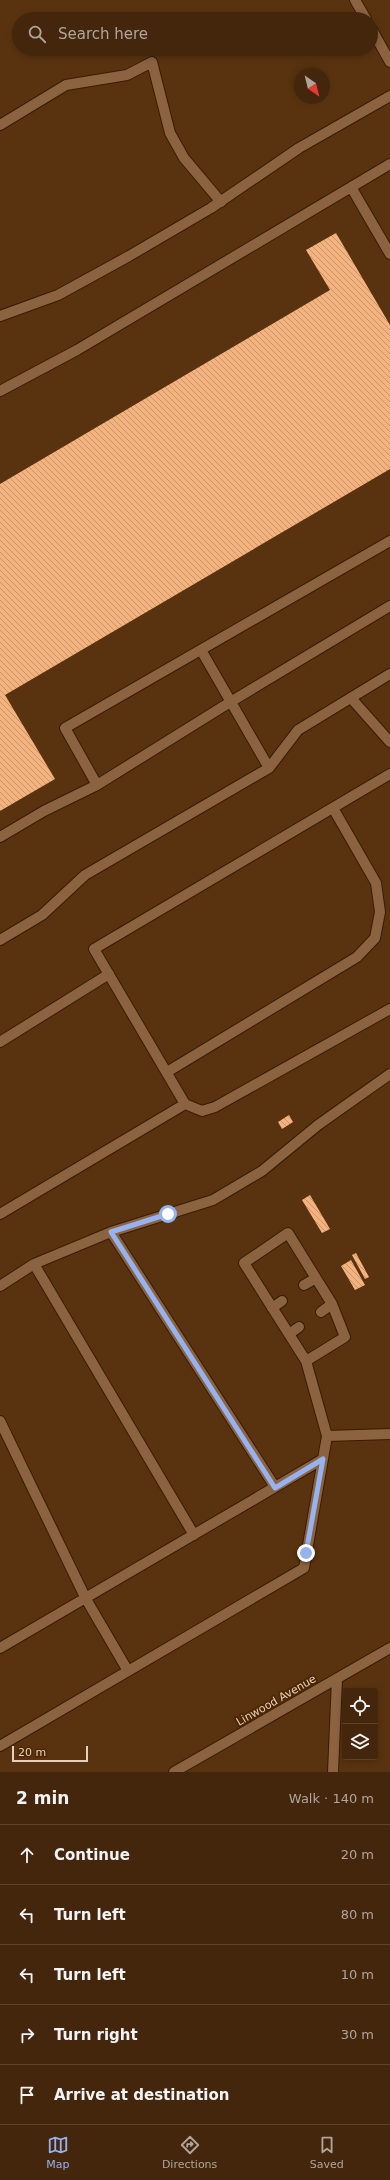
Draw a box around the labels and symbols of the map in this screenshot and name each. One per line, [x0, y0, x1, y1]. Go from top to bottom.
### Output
north arrow [294, 68, 330, 104]
route start [159, 1205, 177, 1223]
route end [297, 1544, 315, 1562]
street label: Linwood Avenue [234, 1672, 319, 1729]
scale bar [12, 1744, 88, 1763]

